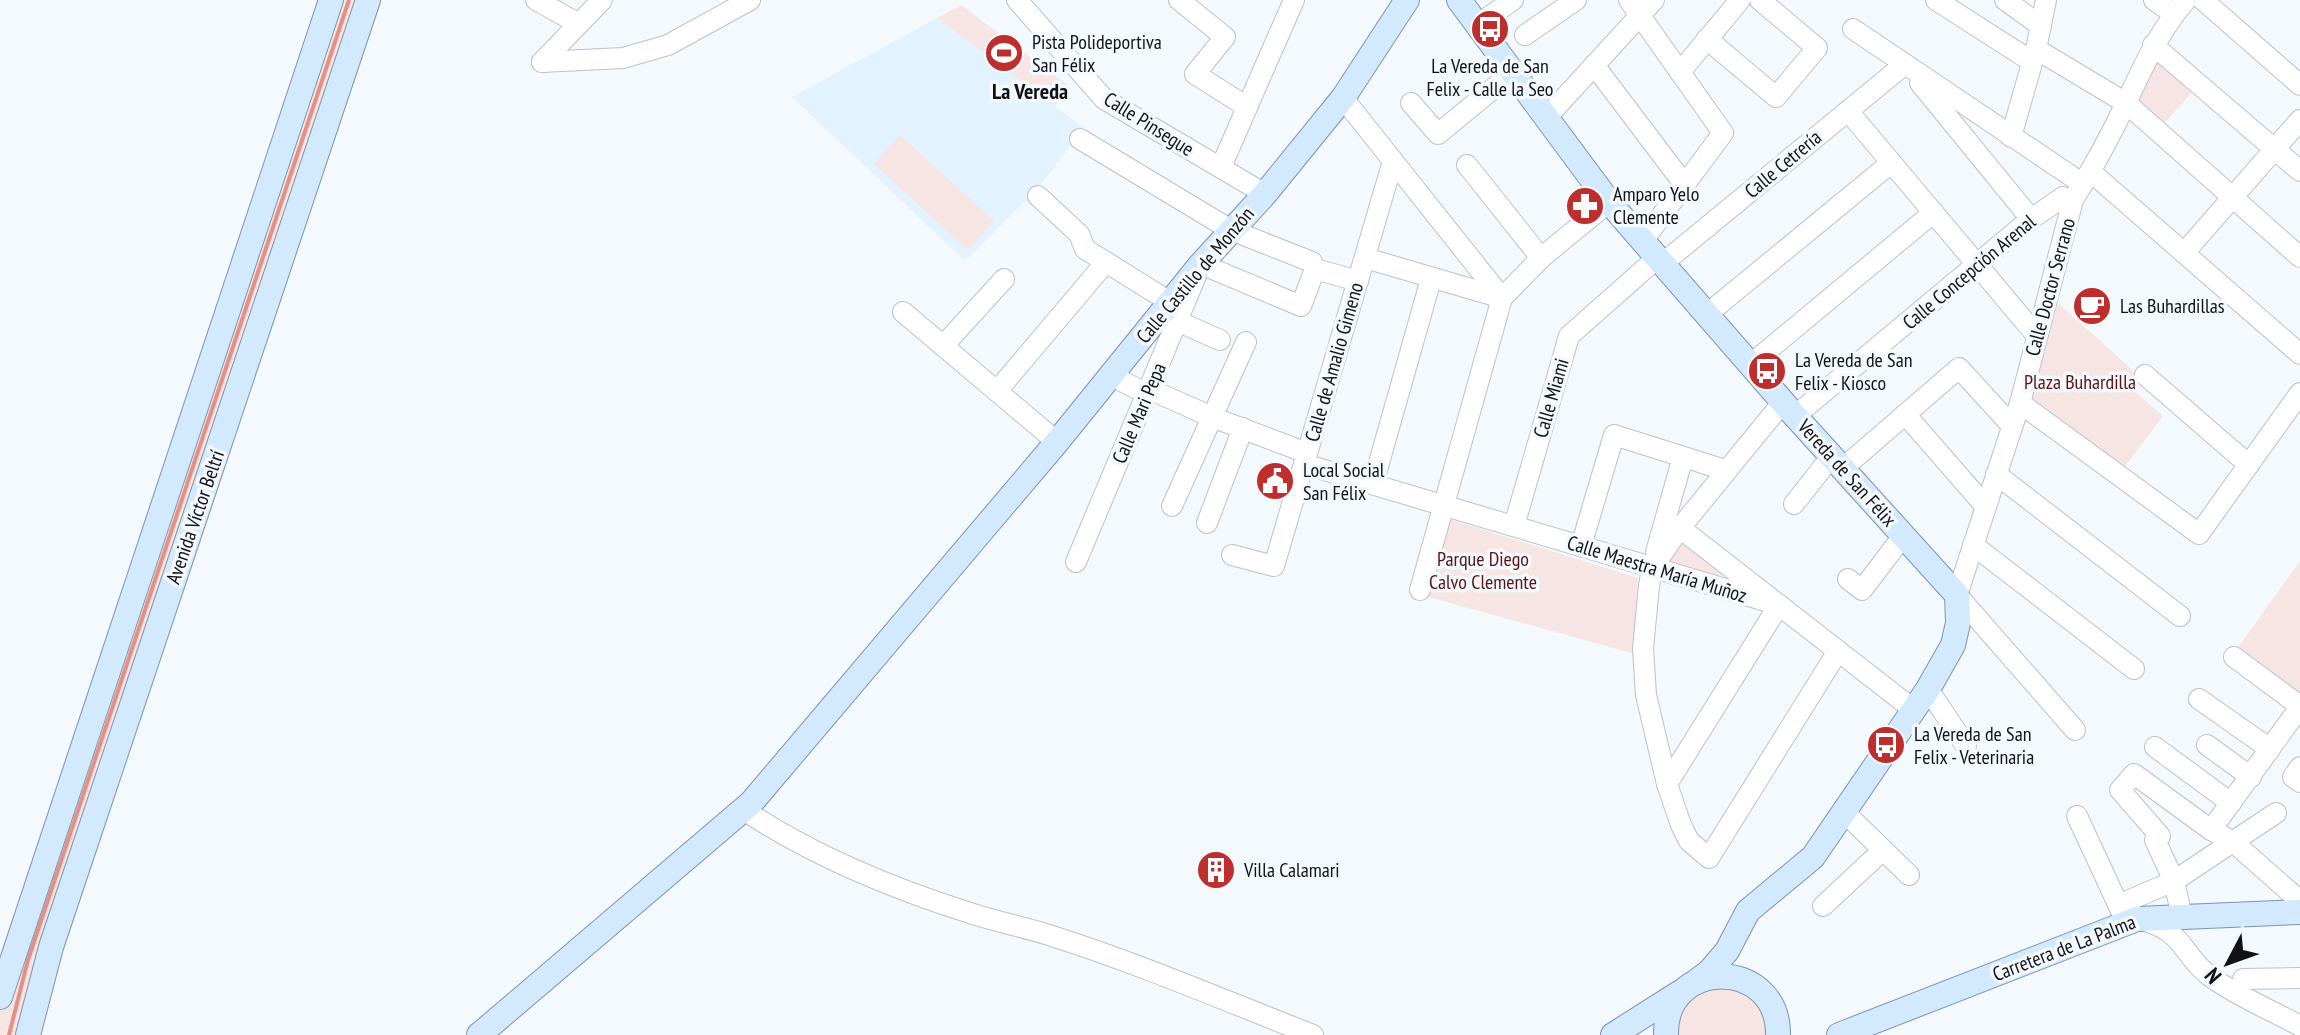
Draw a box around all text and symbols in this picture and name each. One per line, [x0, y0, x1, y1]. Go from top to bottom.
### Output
bus stop icon: La Vereda de San Felix - Calle la Seo [1469, 8, 1511, 50]
place label: Pista Polideportiva San Félix [1032, 29, 1162, 78]
sports icon: Pista Polideportiva San Félix [983, 32, 1025, 74]
place label: La Vereda de San Felix - Calle la Seo [1427, 53, 1553, 102]
district label: La Vereda [992, 77, 1068, 105]
street label: Calle Pinsegue [1099, 86, 1199, 162]
street label: Calle Cetrería [1739, 124, 1827, 204]
place label: Amparo Yelo Clemente [1613, 181, 1699, 230]
pharmacy icon: Amparo Yelo Clemente [1564, 185, 1606, 227]
street label: Calle Castillo de Monzón [1130, 201, 1260, 349]
street label: Calle Concepción Arenal [1897, 209, 2041, 335]
street label: Calle Doctor Serrano [2019, 215, 2081, 359]
street label: Calle de Amalio Gimeno [1299, 279, 1369, 445]
cafe icon: Las Buhardillas [2071, 285, 2113, 327]
place label: Las Buhardillas [2120, 293, 2225, 319]
place label: La Vereda de San Felix - Kiosco [1795, 347, 1912, 396]
bus stop icon: La Vereda de San Felix - Kiosco [1746, 350, 1788, 392]
street label: Calle Miami [1527, 355, 1575, 441]
street label: Calle Mari Pepa [1106, 359, 1172, 467]
park label: Plaza Buhardilla [2024, 369, 2136, 395]
street label: Vereda de San Félix [1791, 413, 1902, 532]
street label: Avenida Víctor Beltrí [160, 446, 230, 587]
place label: Local Social San Félix [1303, 457, 1385, 506]
public building icon: Local Social San Félix [1254, 460, 1296, 502]
street label: Calle Maestra María Muñoz [1564, 529, 1750, 609]
park label: Parque Diego Calvo Clemente [1429, 546, 1537, 595]
place label: La Vereda de San Felix - Veterinaria [1914, 721, 2034, 770]
bus stop icon: La Vereda de San Felix - Veterinaria [1865, 724, 1907, 766]
building icon: Villa Calamari [1195, 849, 1237, 891]
place label: Villa Calamari [1243, 857, 1340, 883]
street label: Carretera de La Palma [1989, 909, 2139, 987]
north arrow [2188, 923, 2268, 1003]
text: N [2198, 962, 2227, 990]

